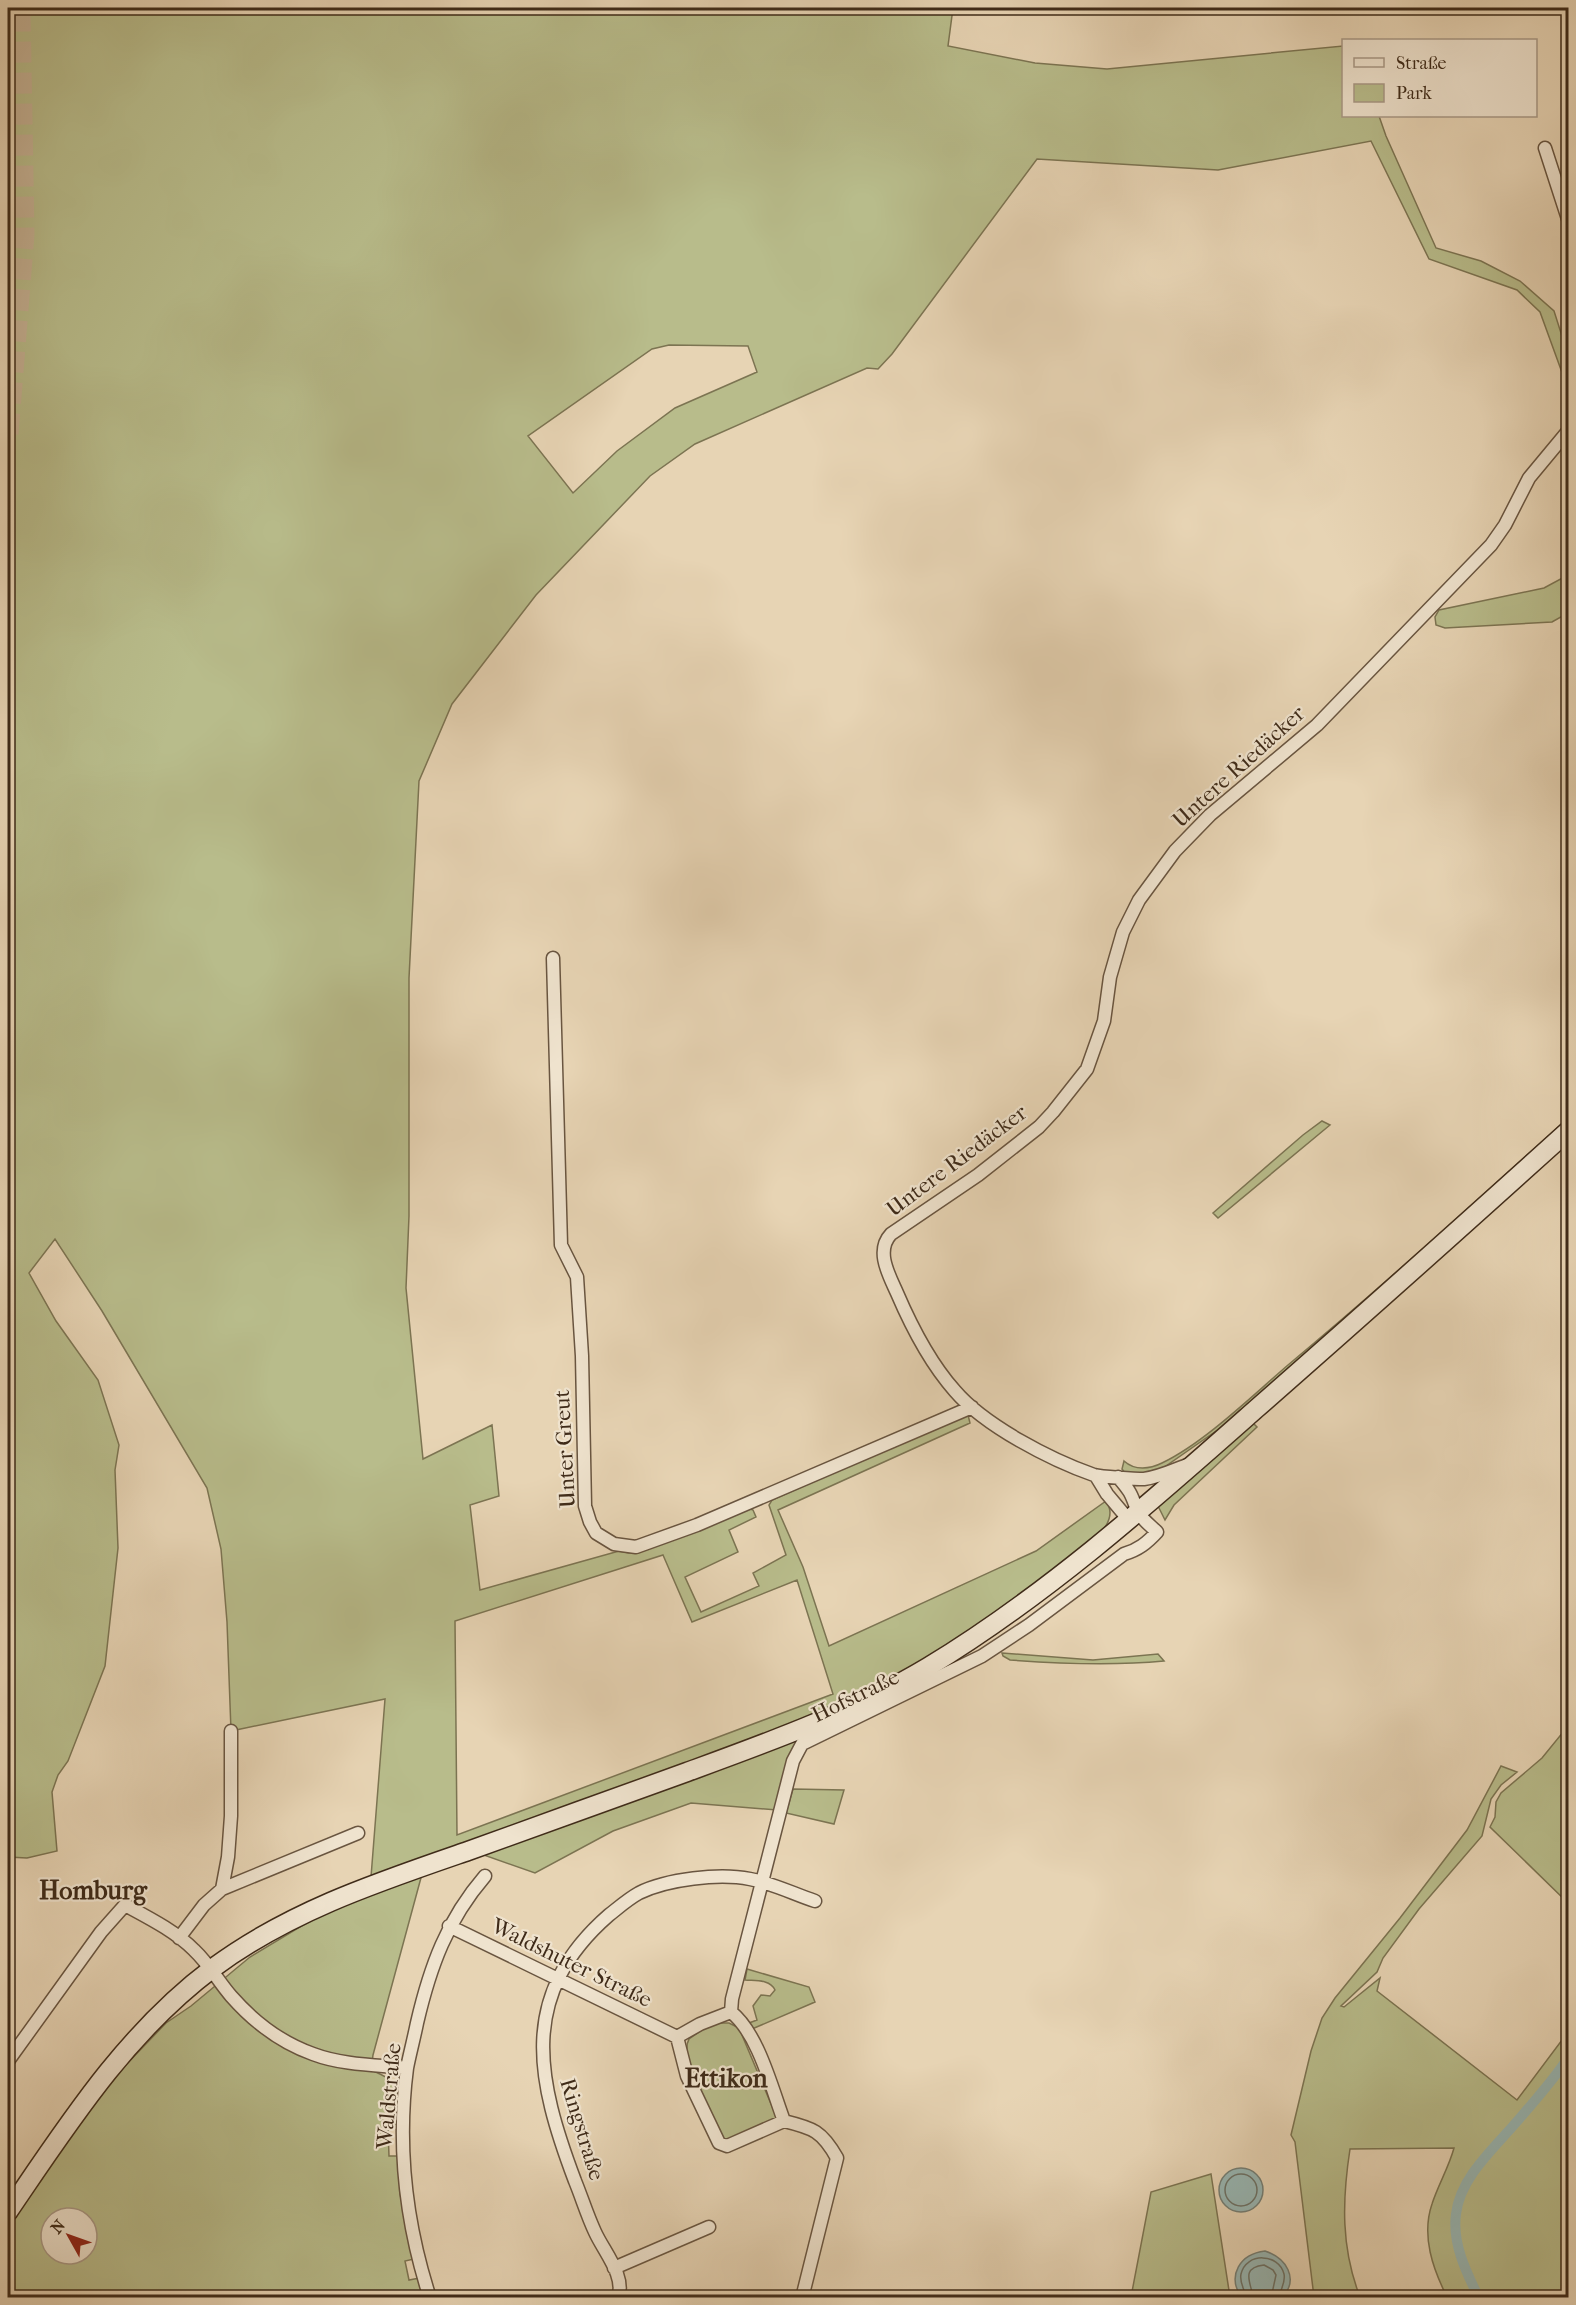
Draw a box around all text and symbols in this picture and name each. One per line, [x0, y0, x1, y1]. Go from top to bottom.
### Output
legend [1342, 39, 1537, 117]
text: Straße [1396, 53, 1447, 74]
text: Park [1396, 83, 1433, 104]
street label: Untere Riedäcker [1167, 700, 1311, 833]
street label: Untere Riedäcker [881, 1099, 1033, 1222]
street label: Unter Greut [549, 1389, 581, 1509]
street label: Hofstraße [808, 1664, 903, 1728]
district label: Homburg [39, 1875, 148, 1906]
street label: Waldshuter Straße [486, 1912, 656, 2013]
street label: Waldstraße [371, 2042, 407, 2151]
district label: Ettikon [684, 2063, 768, 2094]
street label: Ringstraße [554, 2075, 610, 2184]
north arrow [39, 2206, 99, 2266]
text: N [47, 2215, 70, 2237]

